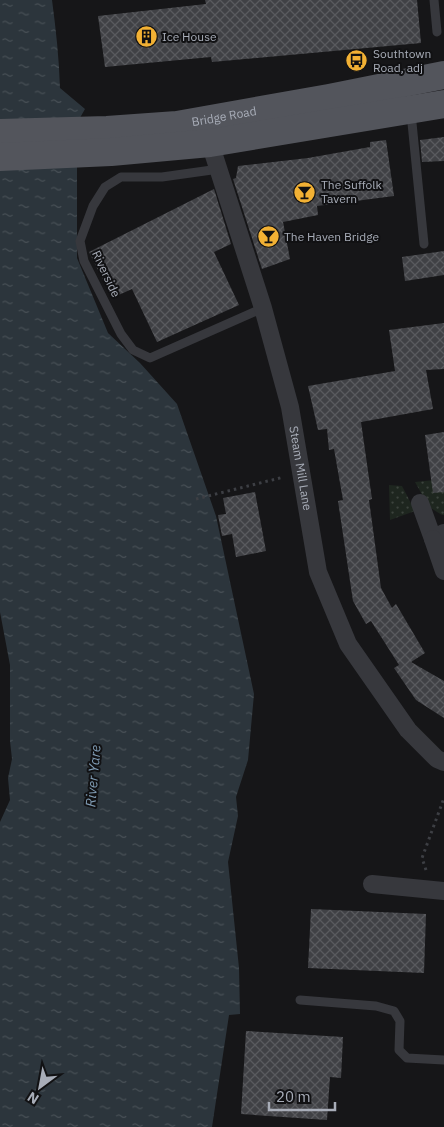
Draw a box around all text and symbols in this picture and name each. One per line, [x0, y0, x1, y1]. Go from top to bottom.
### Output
building icon: Ice House [134, 25, 158, 49]
place label: Ice House [162, 29, 217, 44]
place label: Southtown Road, adj [373, 46, 431, 75]
bus stop icon: Southtown Road, adj [345, 49, 369, 73]
street label: Bridge Road [190, 103, 258, 129]
place label: The Suffolk Tavern [321, 177, 383, 206]
bar icon: The Suffolk Tavern [293, 180, 317, 204]
bar icon: The Haven Bridge [256, 225, 280, 249]
place label: The Haven Bridge [284, 229, 379, 244]
street label: Riverside [89, 248, 124, 300]
street label: Steam Mill Lane [286, 425, 315, 512]
water label: River Yare [81, 744, 105, 808]
north arrow [15, 1062, 65, 1112]
scale bar [269, 1080, 335, 1112]
text: 20 m [276, 1087, 311, 1106]
text: N [24, 1088, 42, 1108]

